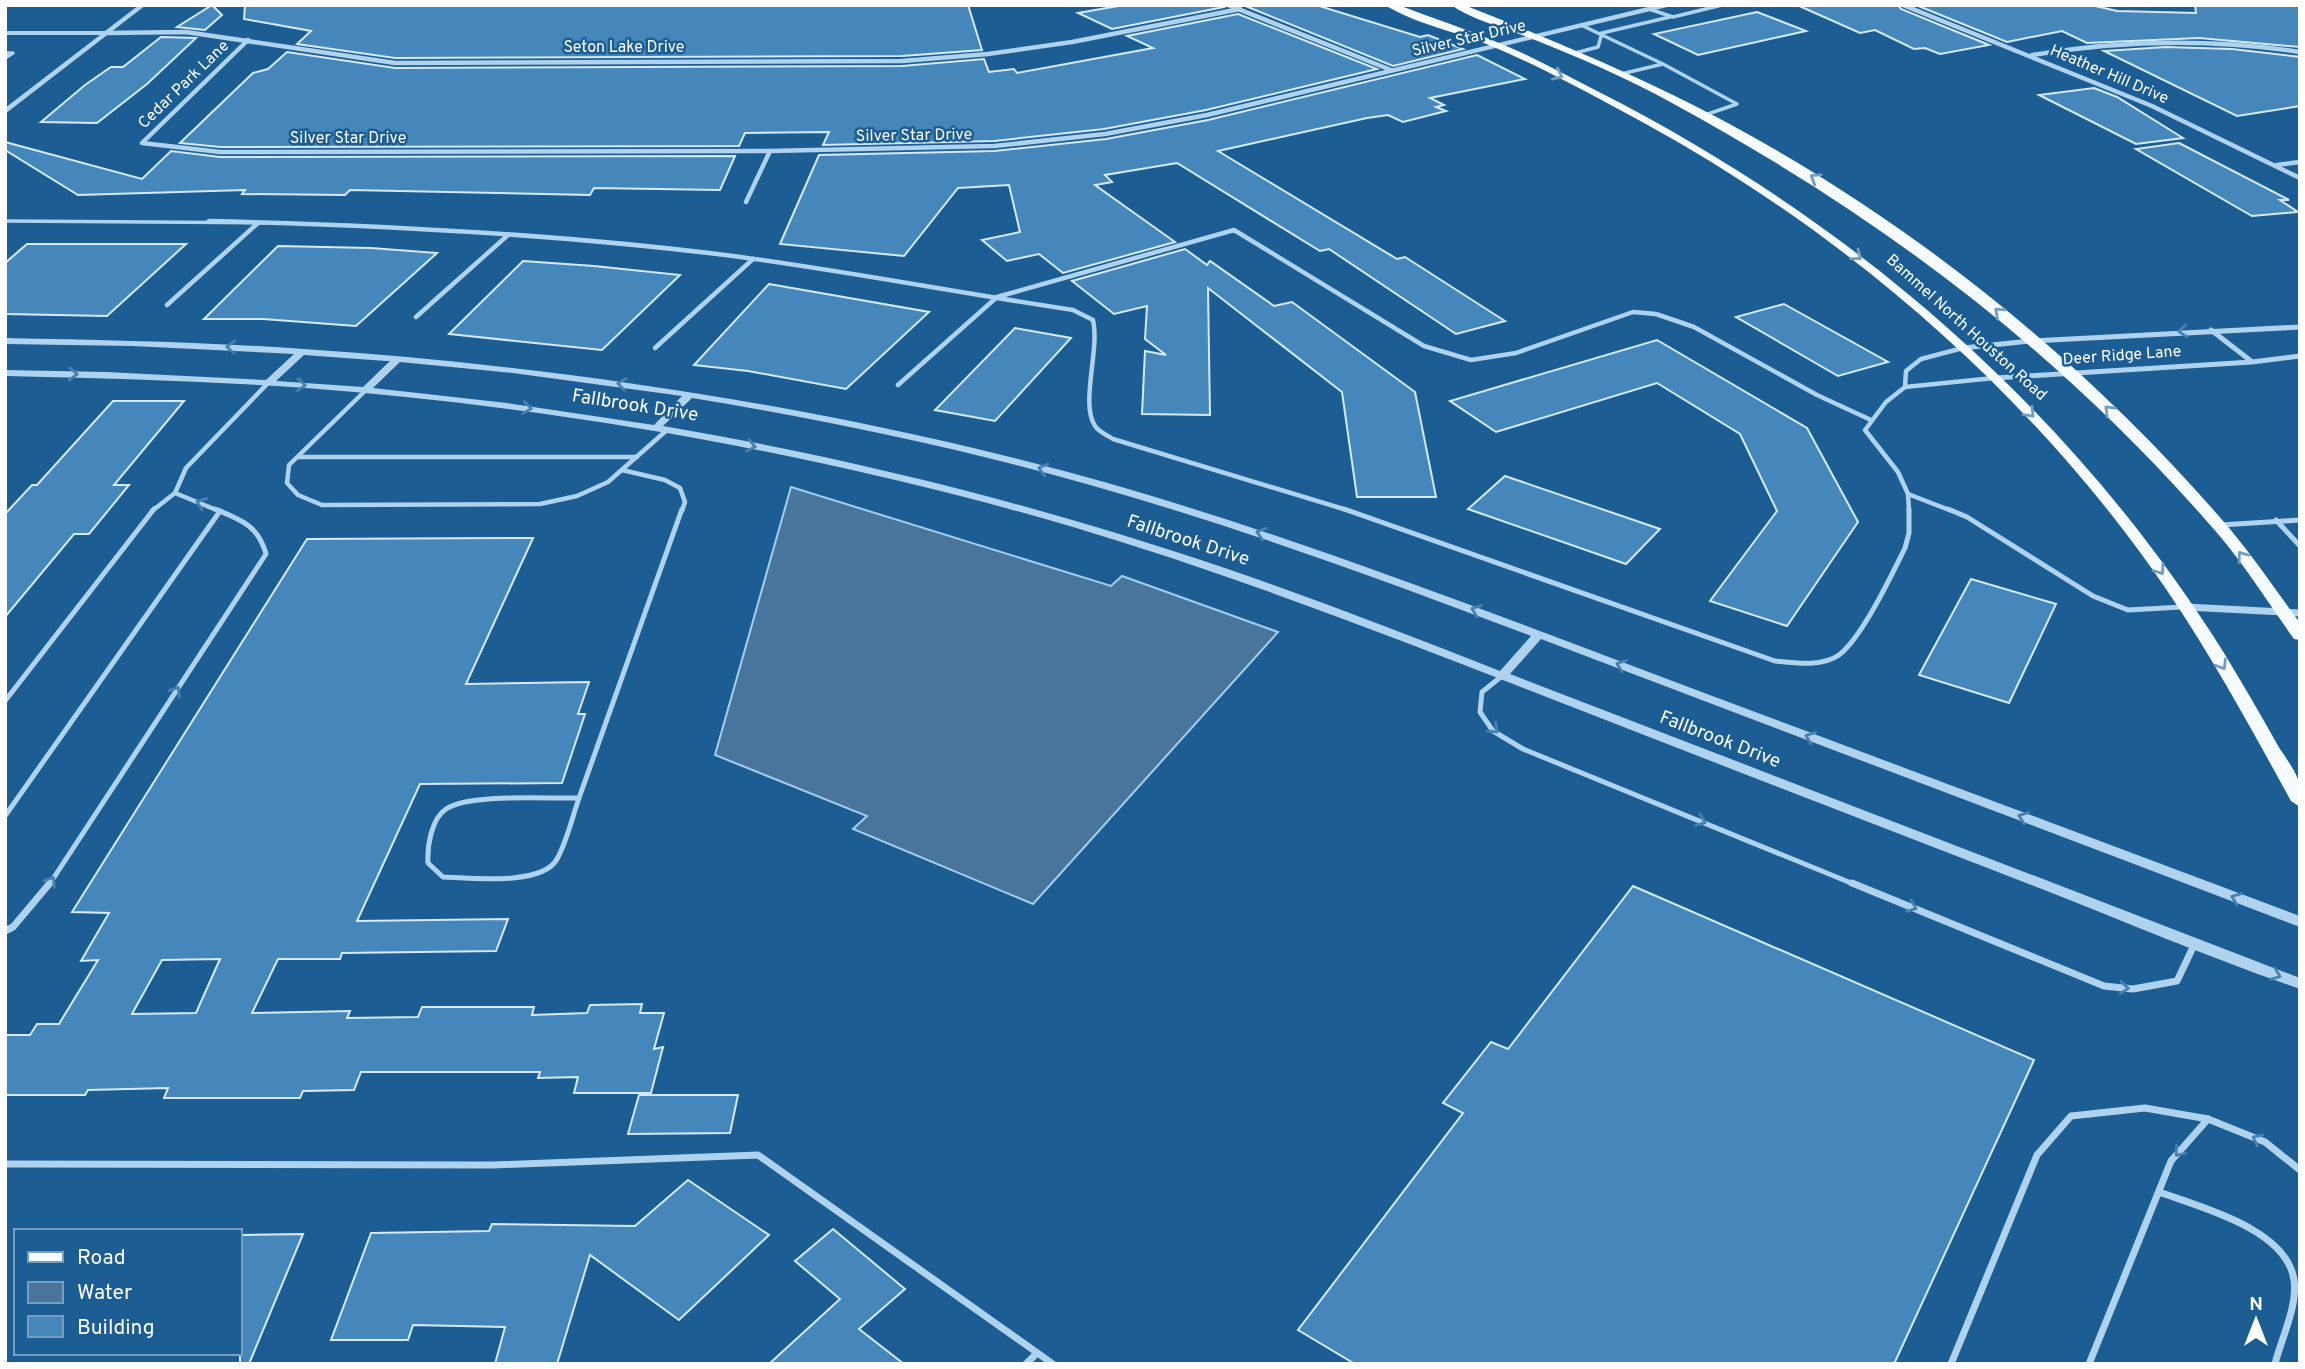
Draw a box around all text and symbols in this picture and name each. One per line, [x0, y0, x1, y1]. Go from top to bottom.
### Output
street label: Silver Star Drive [1410, 16, 1528, 62]
street label: Cedar Park Lane [134, 36, 234, 134]
street label: Seton Lake Drive [564, 38, 684, 58]
street label: Heather Hill Drive [2047, 41, 2171, 109]
one-way arrow [1551, 67, 1563, 81]
street label: Silver Star Drive [856, 125, 972, 147]
street label: Silver Star Drive [290, 129, 406, 149]
one-way arrow [1810, 174, 1823, 187]
one-way arrow [1849, 248, 1861, 261]
street label: Bammel North Houston Road [1881, 250, 2051, 406]
one-way arrow [1994, 308, 2007, 320]
one-way arrow [2177, 323, 2188, 338]
one-way arrow [225, 339, 236, 354]
street label: Deer Ridge Lane [2062, 342, 2182, 370]
one-way arrow [68, 366, 79, 381]
one-way arrow [295, 377, 306, 392]
one-way arrow [616, 377, 628, 392]
street label: Fallbrook Drive [570, 384, 700, 428]
one-way arrow [521, 401, 533, 416]
one-way arrow [2022, 404, 2035, 417]
one-way arrow [2105, 405, 2118, 418]
one-way arrow [745, 437, 757, 452]
one-way arrow [1037, 463, 1049, 477]
one-way arrow [196, 498, 208, 512]
street label: Fallbrook Drive [1124, 510, 1252, 572]
one-way arrow [1256, 527, 1268, 541]
one-way arrow [2238, 552, 2250, 564]
one-way arrow [2152, 562, 2164, 575]
one-way arrow [1470, 605, 1482, 619]
one-way arrow [2214, 657, 2226, 670]
one-way arrow [1616, 660, 1628, 674]
one-way arrow [168, 686, 180, 699]
street label: Fallbrook Drive [1656, 706, 1784, 774]
one-way arrow [1486, 721, 1499, 733]
one-way arrow [1805, 731, 1817, 745]
one-way arrow [2018, 812, 2030, 826]
one-way arrow [1694, 813, 1706, 827]
one-way arrow [43, 876, 56, 889]
one-way arrow [2230, 892, 2242, 906]
one-way arrow [1905, 899, 1917, 913]
one-way arrow [2269, 966, 2281, 980]
one-way arrow [2118, 980, 2129, 995]
one-way arrow [2252, 1134, 2264, 1148]
one-way arrow [2175, 1144, 2187, 1157]
legend [14, 1229, 242, 1355]
text: Road [77, 1245, 126, 1272]
text: Water [77, 1280, 132, 1307]
north arrow [2221, 1285, 2291, 1355]
text: N [2249, 1293, 2263, 1317]
text: Building [77, 1315, 155, 1342]

